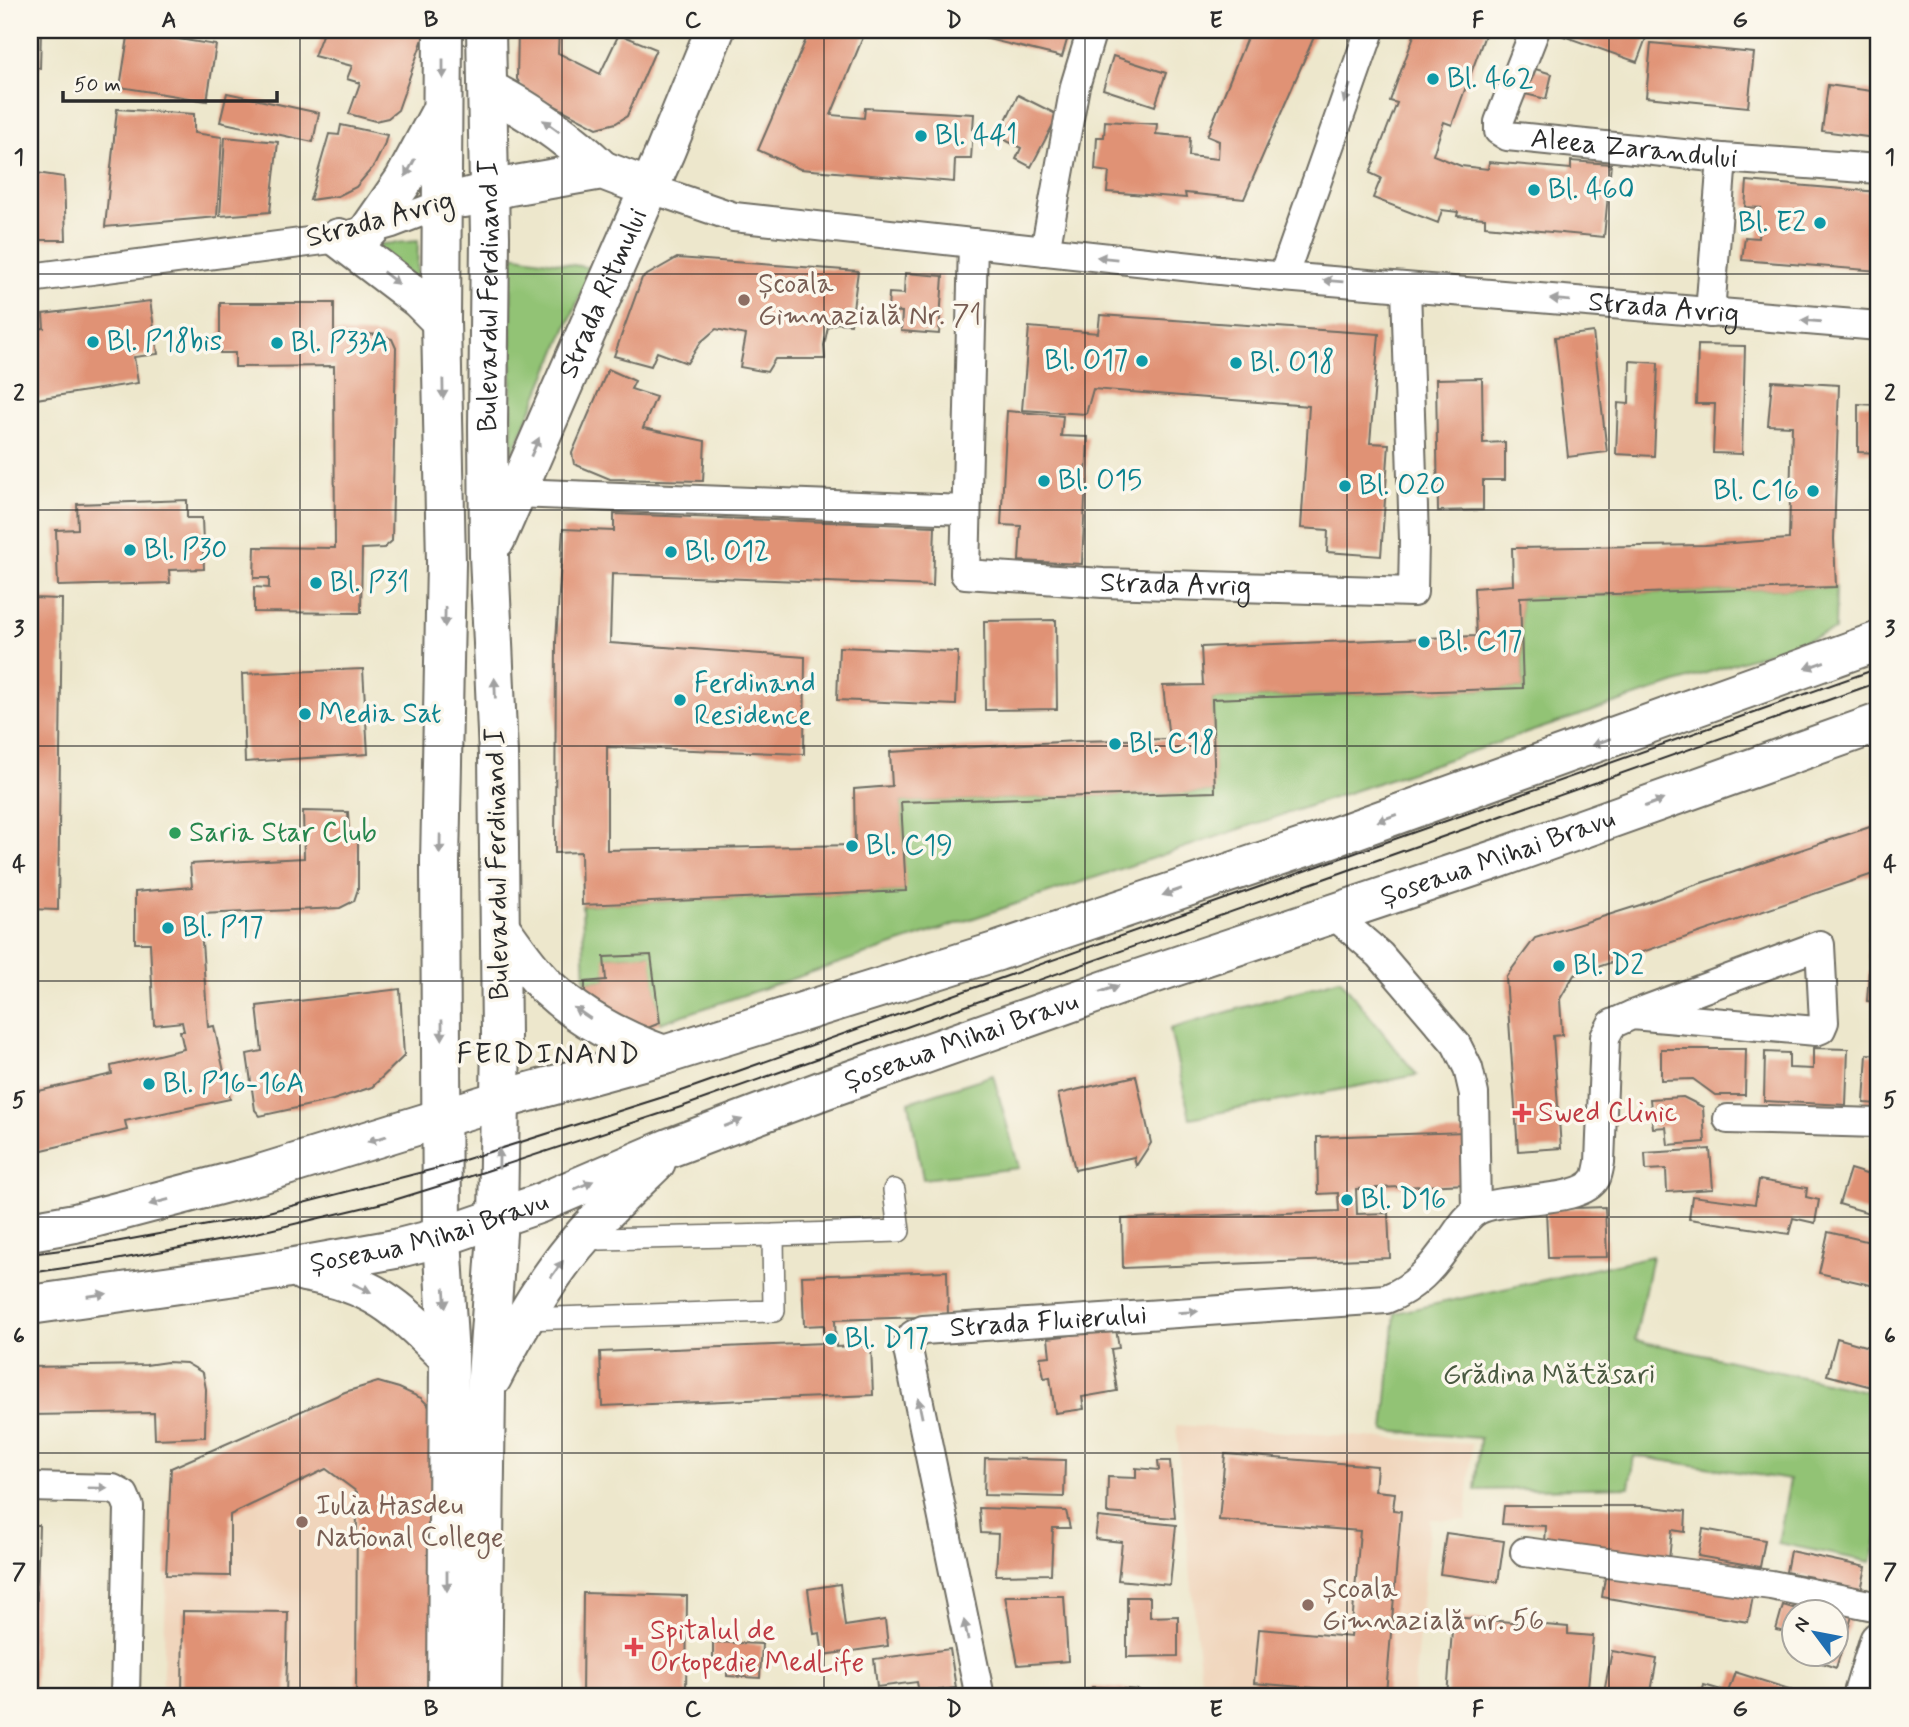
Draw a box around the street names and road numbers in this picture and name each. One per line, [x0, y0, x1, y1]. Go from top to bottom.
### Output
street label: Aleea Zarandului [1529, 120, 1739, 178]
street label: Bulevardul Ferdinand I [469, 159, 509, 432]
street label: Strada Avrig [302, 183, 458, 259]
street label: Strada Ritmului [550, 203, 657, 384]
street label: Strada Avrig [1587, 284, 1740, 335]
street label: Strada Avrig [1100, 564, 1252, 608]
street label: Bulevardul Ferdinand I [477, 727, 519, 1001]
street label: Șoseaua Mihai Bravu [1376, 800, 1620, 915]
street label: Șoseaua Mihai Bravu [839, 983, 1083, 1100]
street label: Șoseaua Mihai Bravu [307, 1183, 554, 1282]
street label: Strada Fluierului [948, 1297, 1148, 1347]

